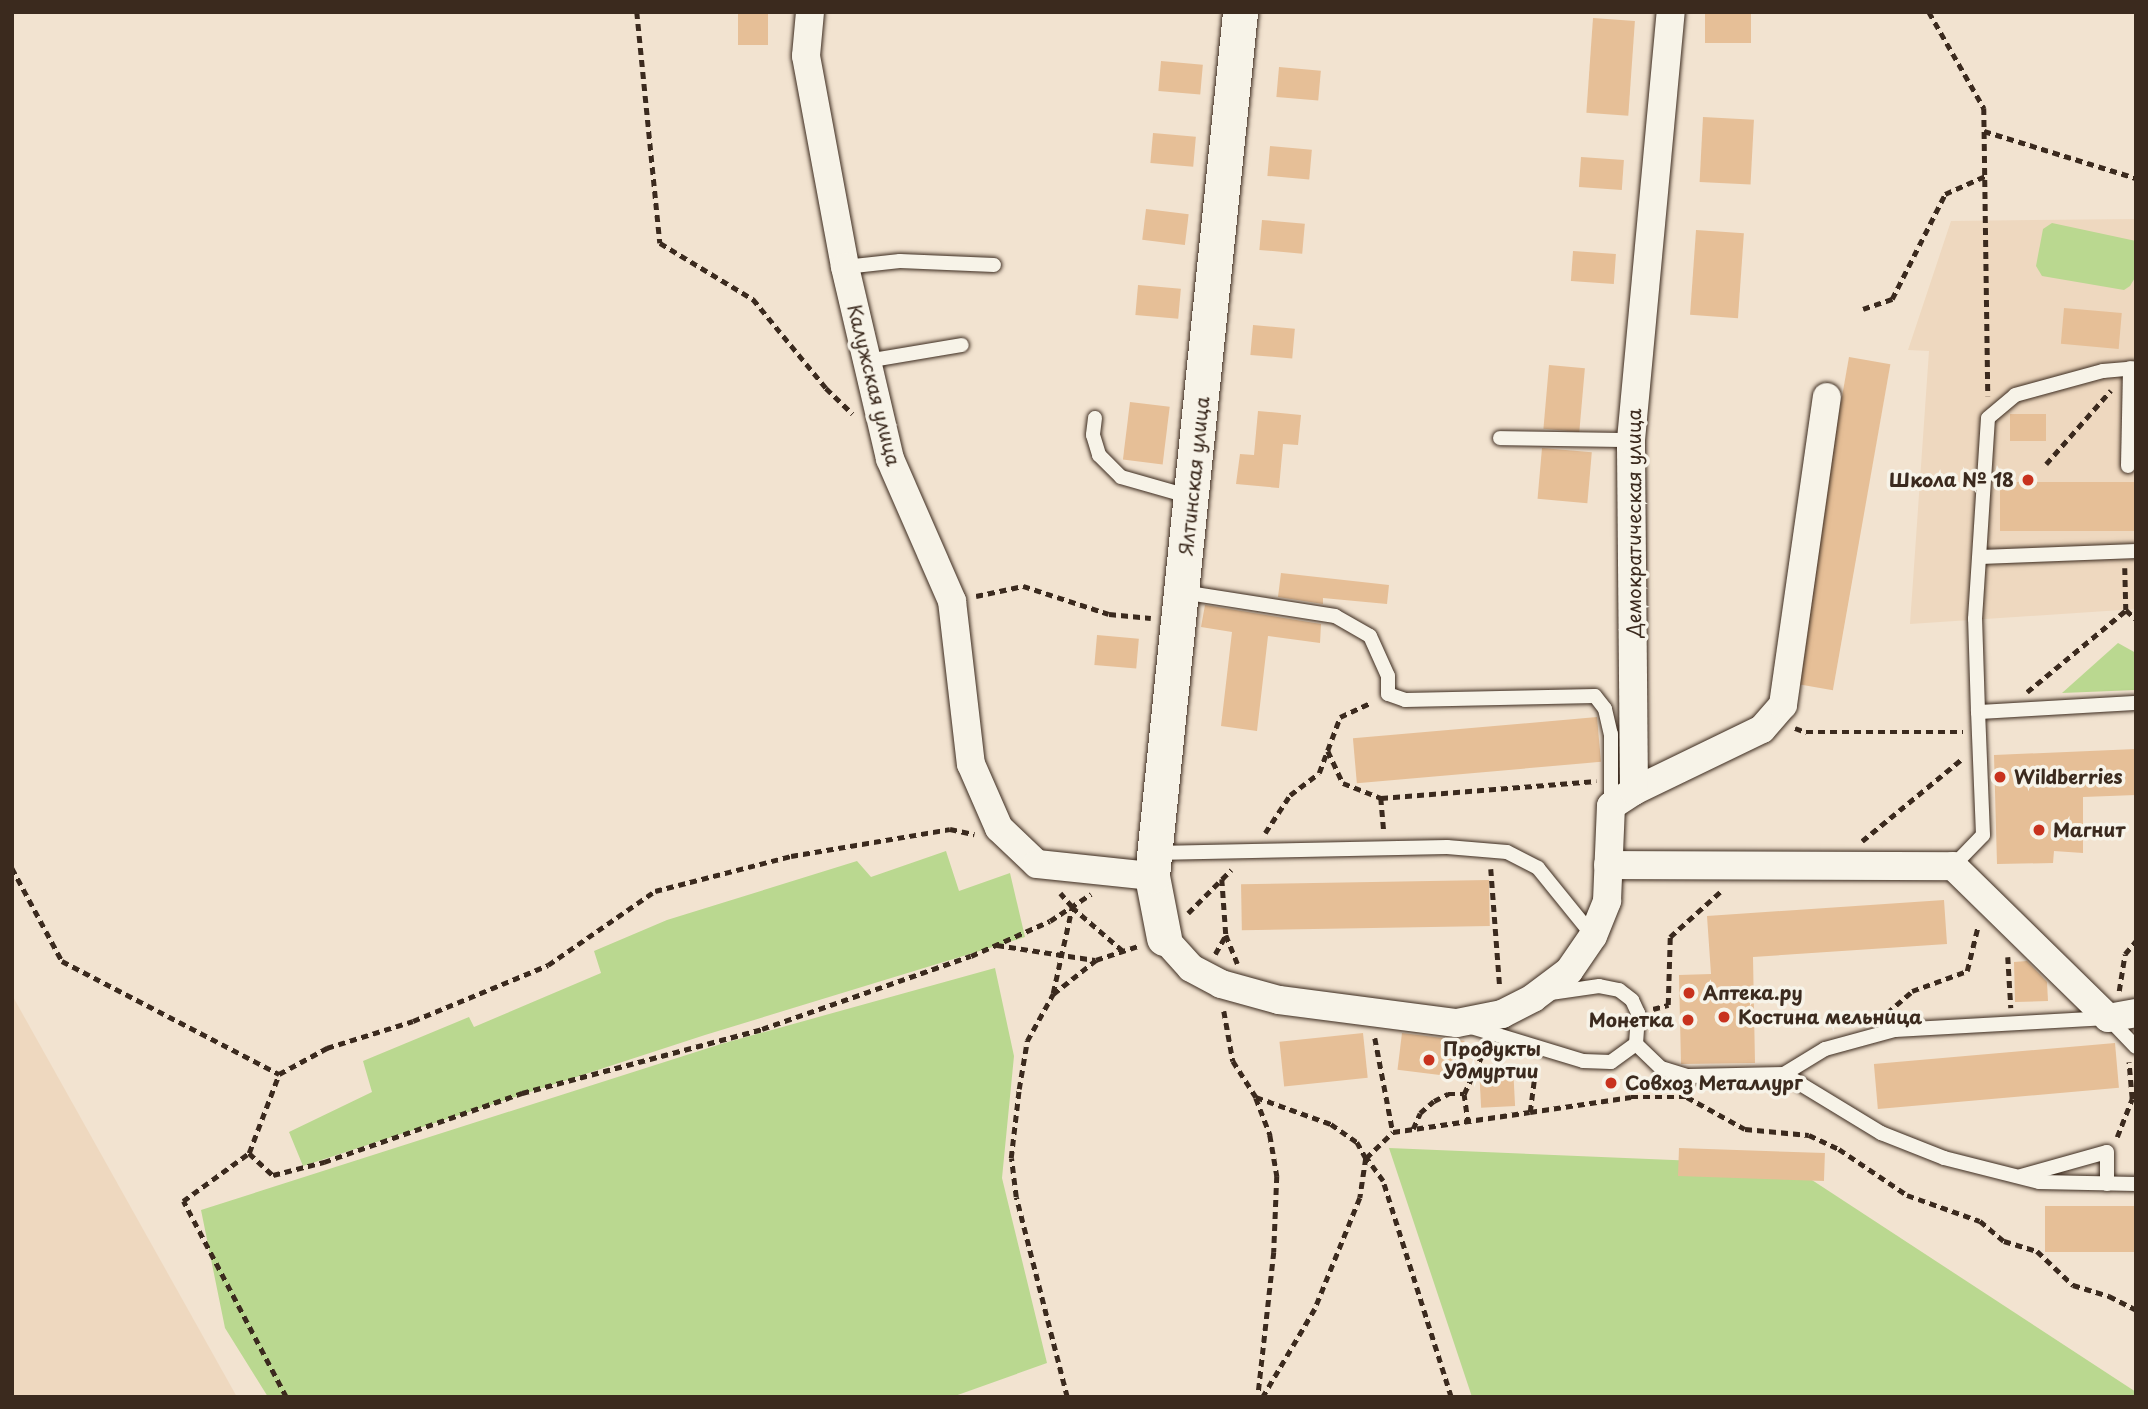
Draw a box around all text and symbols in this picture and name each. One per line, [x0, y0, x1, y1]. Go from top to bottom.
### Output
street label: Калужская улица [843, 301, 905, 469]
street label: Ялтинская улица [1174, 395, 1214, 557]
street label: Демократическая улица [1623, 408, 1645, 638]
place label: Школа № 18 [1888, 469, 2014, 491]
marker: Школа № 18 [2020, 472, 2036, 488]
place label: Wildberries [2014, 766, 2123, 788]
marker: Wildberries [1992, 769, 2008, 785]
place label: Магнит [2053, 819, 2125, 841]
marker: Магнит [2031, 822, 2047, 838]
place label: Аптека.ру [1703, 982, 1803, 1004]
marker: Аптека.ру [1681, 985, 1697, 1001]
place label: Костина мельница [1738, 1006, 1923, 1028]
place label: Монетка [1589, 1009, 1674, 1031]
marker: Костина мельница [1716, 1009, 1732, 1025]
marker: Монетка [1680, 1012, 1696, 1028]
place label: Продукты Удмуртии [1443, 1038, 1541, 1082]
marker: Продукты Удмуртии [1421, 1052, 1437, 1068]
place label: Совхоз Металлург [1625, 1072, 1804, 1094]
marker: Совхоз Металлург [1603, 1075, 1619, 1091]

